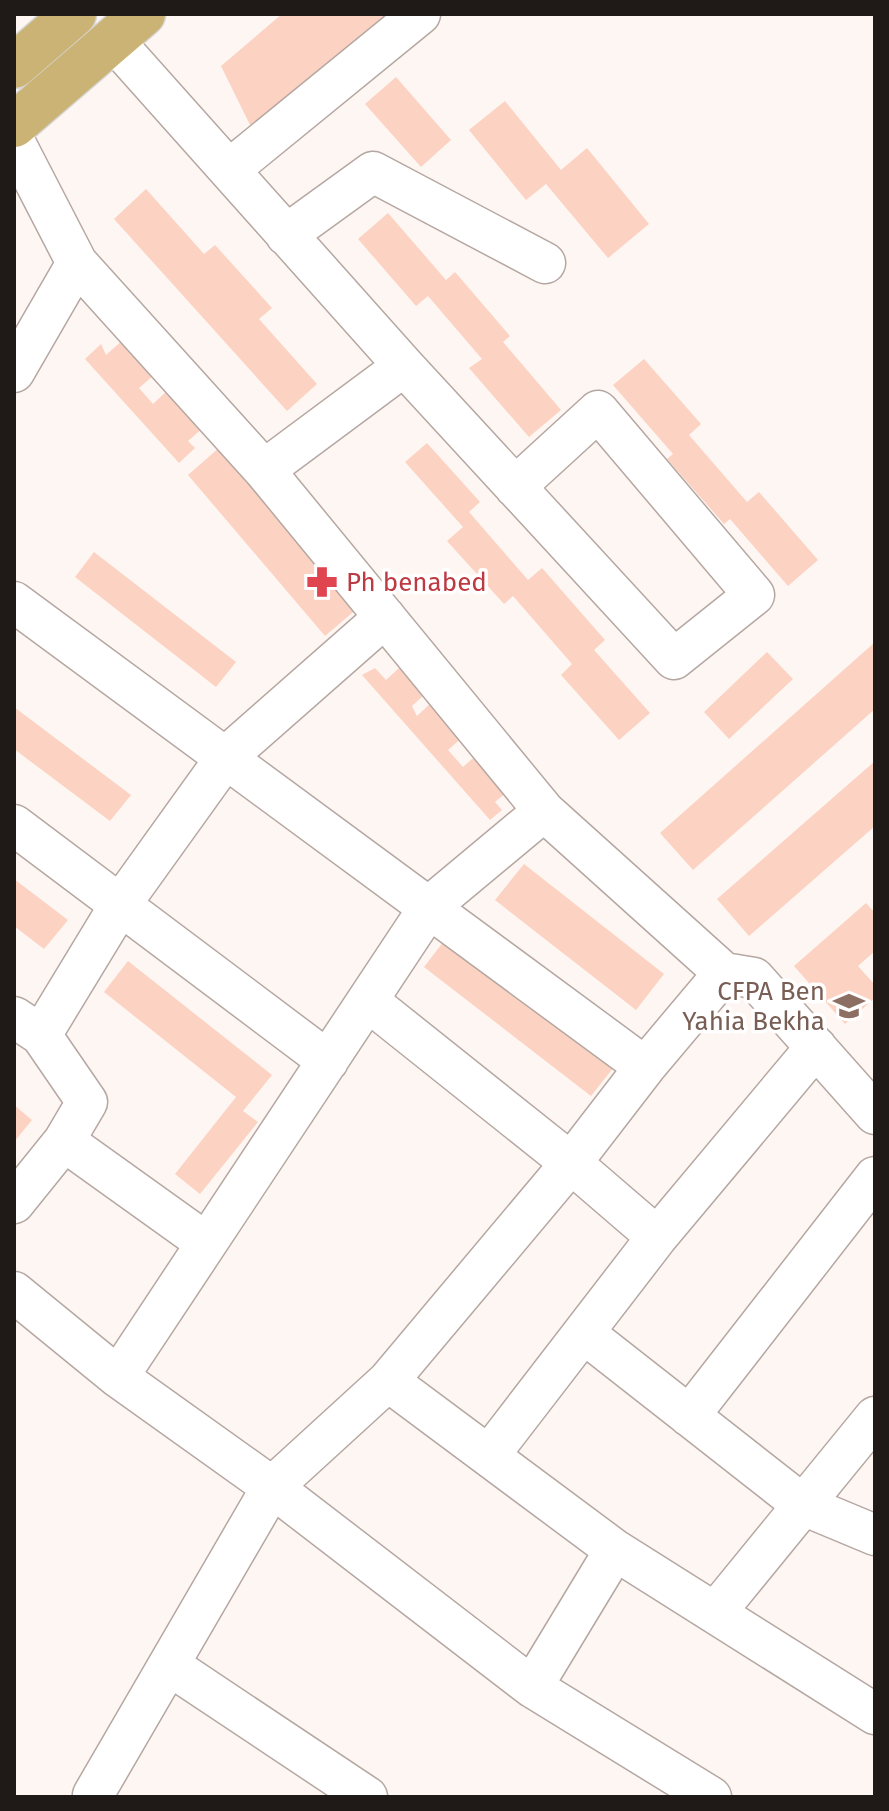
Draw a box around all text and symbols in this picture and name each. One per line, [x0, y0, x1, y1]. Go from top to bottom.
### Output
pharmacy icon: Ph benabed [305, 565, 339, 599]
place label: Ph benabed [346, 567, 487, 598]
place label: CFPA Ben Yahia Bekha [682, 976, 825, 1037]
school or university icon: CFPA Ben Yahia Bekha [832, 989, 866, 1023]

